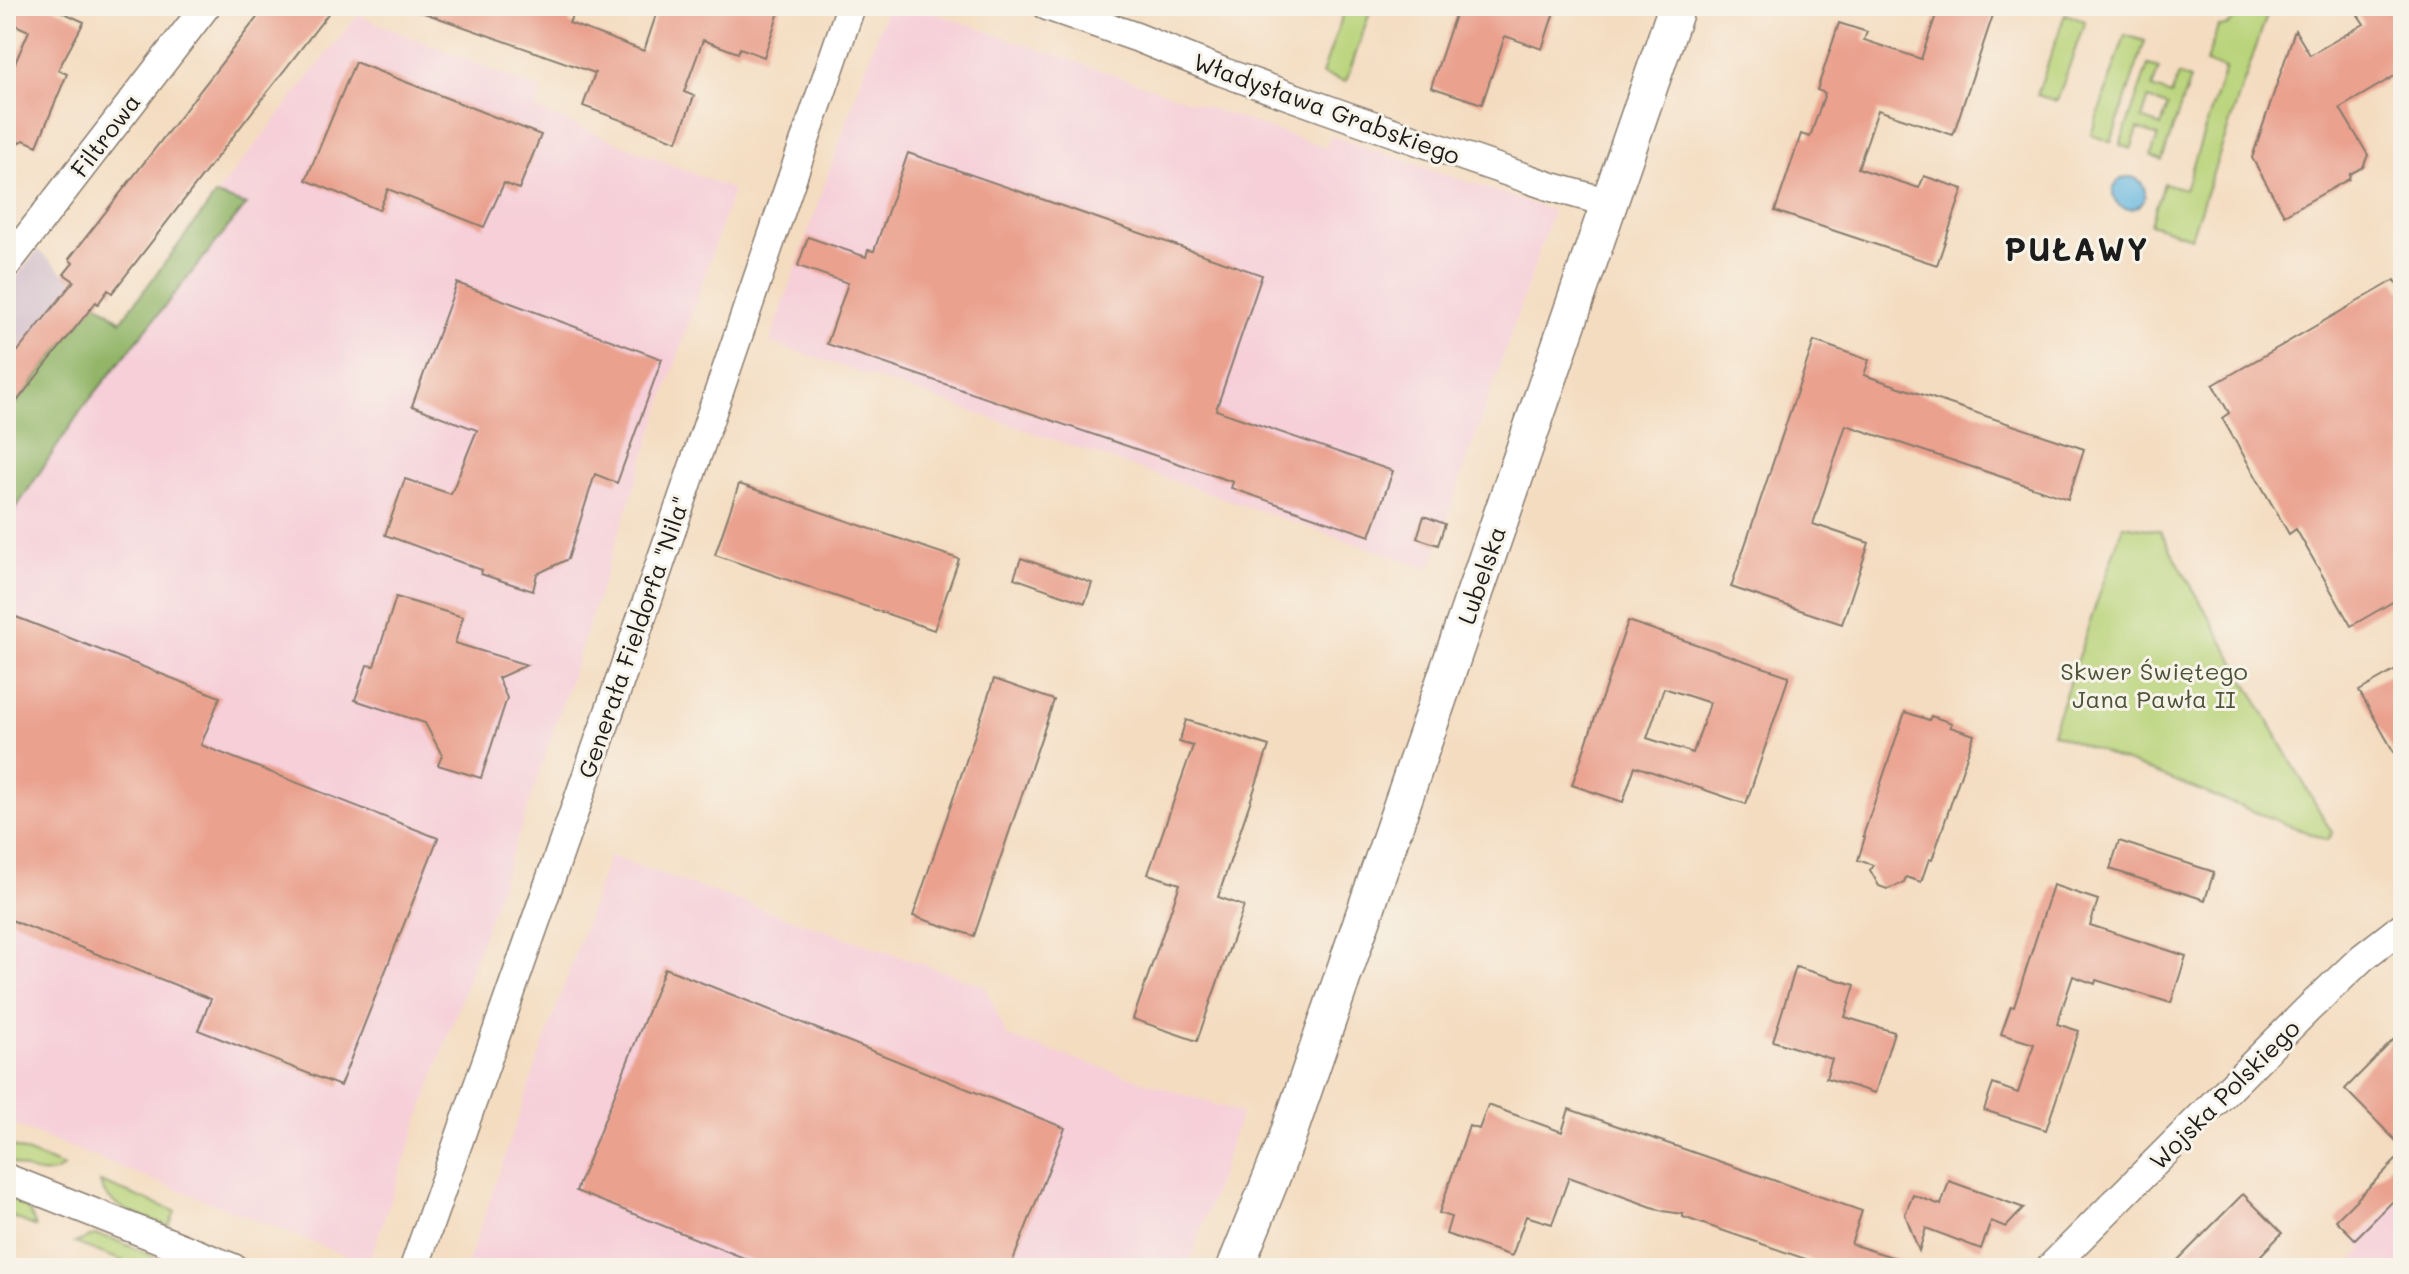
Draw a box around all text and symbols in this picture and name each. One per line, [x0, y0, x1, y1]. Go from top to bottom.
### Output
street label: Władysława Grabskiego [1189, 45, 1465, 171]
street label: Filtrowa [63, 87, 147, 183]
district label: PUŁAWY [2004, 227, 2150, 269]
street label: Generała Fieldorfa "Nila" [570, 492, 696, 782]
street label: Lubelska [1450, 522, 1512, 628]
park label: Skwer Świętego Jana Pawła II [2060, 655, 2248, 714]
street label: Wojska Polskiego [2142, 1012, 2306, 1176]

